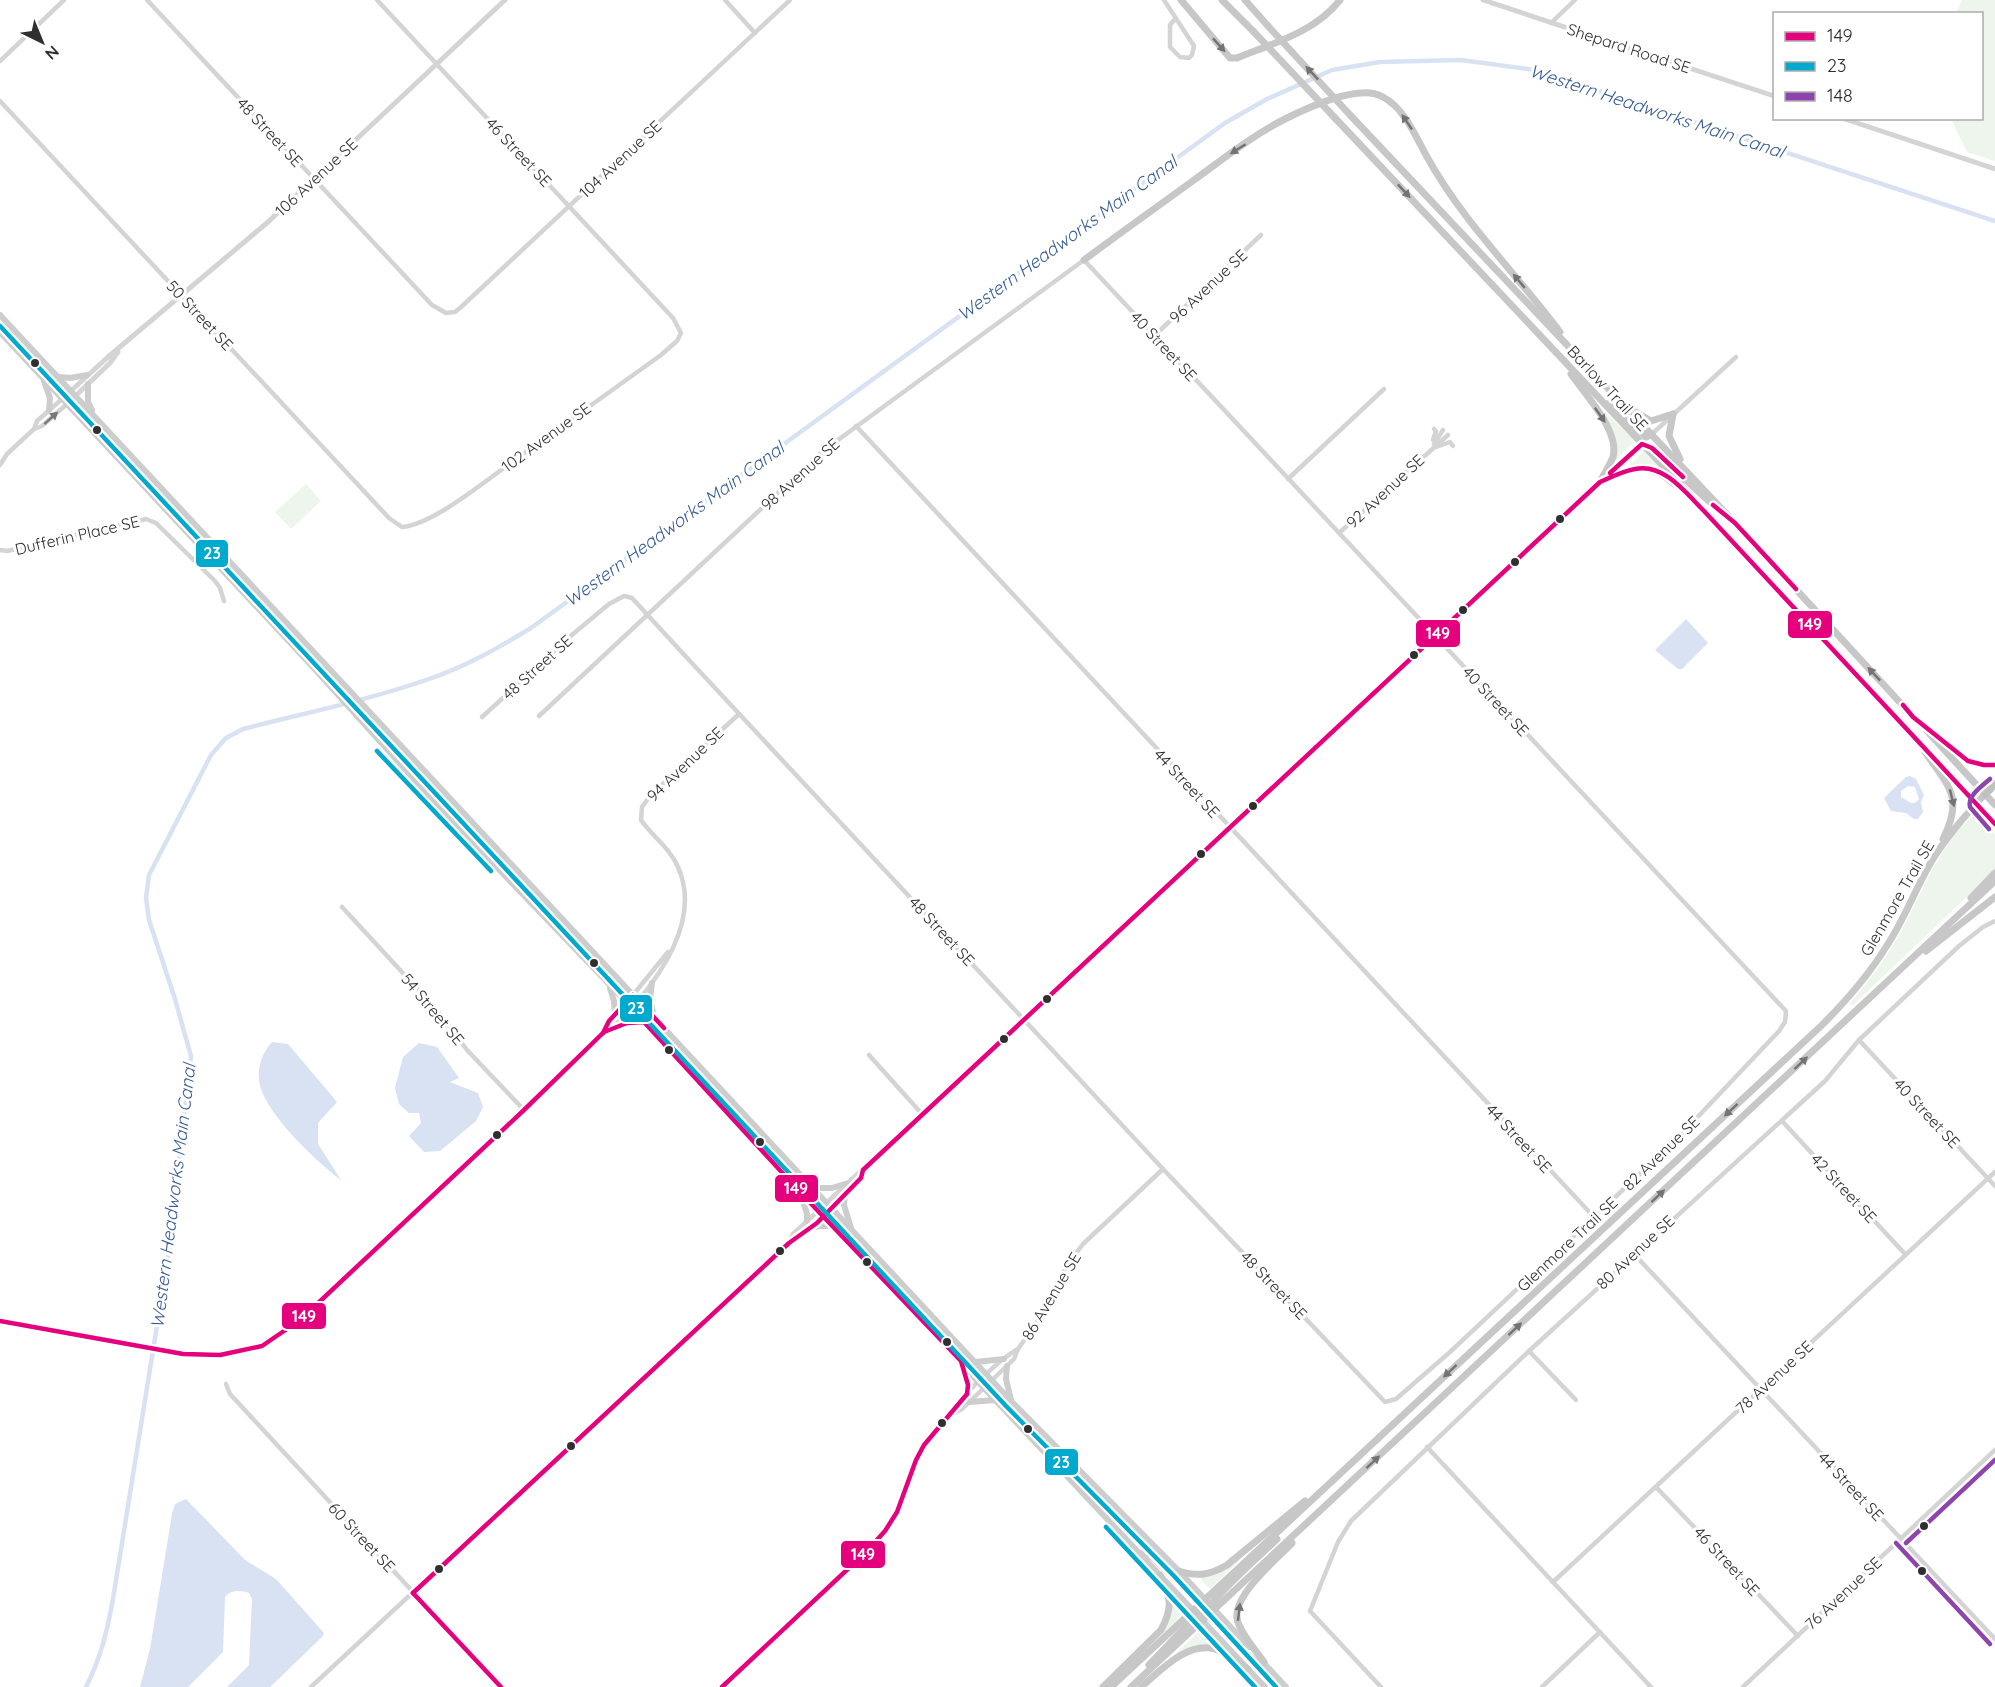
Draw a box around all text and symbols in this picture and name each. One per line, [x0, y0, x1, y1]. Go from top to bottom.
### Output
north arrow [12, 12, 72, 72]
legend [1773, 12, 1983, 120]
street label: Shepard Road SE [1565, 19, 1693, 77]
text: 149 [1827, 24, 1853, 47]
one-way arrow [1211, 38, 1225, 52]
text: N [41, 42, 63, 64]
text: 23 [1827, 54, 1846, 77]
water label: Western Headworks Main Canal [1527, 59, 1789, 164]
one-way arrow [1305, 66, 1319, 80]
text: 148 [1827, 84, 1853, 107]
street label: 48 Street SE [233, 93, 307, 171]
street label: 46 Street SE [482, 113, 556, 191]
one-way arrow [1401, 115, 1413, 131]
street label: 104 Avenue SE [575, 116, 665, 202]
street label: 106 Avenue SE [271, 134, 361, 220]
one-way arrow [1230, 143, 1246, 154]
water label: Western Headworks Main Canal [952, 149, 1183, 326]
one-way arrow [1397, 183, 1410, 198]
street label: 96 Avenue SE [1165, 245, 1251, 327]
one-way arrow [1513, 274, 1526, 289]
street label: 50 Street SE [162, 276, 238, 354]
street label: 40 Street SE [1127, 307, 1201, 385]
street label: Barlow Trail SE [1563, 341, 1653, 435]
unlabelled marker [29, 357, 41, 369]
street label: 102 Avenue SE [497, 398, 595, 476]
one-way arrow [1594, 406, 1606, 422]
one-way arrow [44, 411, 59, 425]
unlabelled marker [91, 424, 103, 436]
street label: 98 Avenue SE [756, 433, 844, 515]
water label: Western Headworks Main Canal [559, 435, 790, 612]
street label: 92 Avenue SE [1342, 450, 1428, 532]
street label: Dufferin Place SE [13, 511, 141, 559]
unlabelled marker [1554, 513, 1566, 525]
line badge: 23 [195, 539, 229, 568]
text: 23 [203, 543, 221, 563]
unlabelled marker [1509, 556, 1521, 568]
unlabelled marker [1457, 604, 1469, 616]
line badge: 149 [1787, 610, 1833, 639]
text: 149 [1798, 614, 1822, 634]
line badge: 149 [1415, 619, 1461, 648]
text: 149 [1426, 623, 1450, 643]
street label: 48 Street SE [498, 630, 576, 704]
unlabelled marker [1408, 649, 1420, 661]
street label: 40 Street SE [1459, 662, 1533, 740]
one-way arrow [1868, 667, 1881, 682]
street label: 94 Avenue SE [642, 722, 728, 806]
street label: 44 Street SE [1150, 744, 1224, 822]
one-way arrow [1947, 789, 1957, 807]
unlabelled marker [1247, 800, 1259, 812]
street label: Glenmore Trail SE [1856, 837, 1938, 959]
unlabelled marker [1195, 848, 1207, 860]
street label: 48 Street SE [905, 892, 979, 970]
unlabelled marker [588, 957, 600, 969]
street label: 54 Street SE [397, 969, 469, 1049]
unlabelled marker [1041, 993, 1053, 1005]
line badge: 23 [619, 994, 653, 1023]
text: 23 [627, 998, 645, 1018]
unlabelled marker [998, 1033, 1010, 1045]
unlabelled marker [663, 1044, 675, 1056]
one-way arrow [1793, 1056, 1808, 1070]
water label: Western Headworks Main Canal [145, 1061, 201, 1330]
street label: 40 Street SE [1890, 1074, 1964, 1152]
street label: 44 Street SE [1482, 1099, 1556, 1177]
one-way arrow [1725, 1102, 1739, 1116]
street label: 82 Avenue SE [1618, 1111, 1704, 1195]
unlabelled marker [491, 1129, 503, 1141]
unlabelled marker [754, 1136, 766, 1148]
street label: 42 Street SE [1807, 1149, 1881, 1227]
line badge: 149 [774, 1174, 819, 1203]
text: 149 [784, 1178, 808, 1198]
one-way arrow [1650, 1190, 1665, 1203]
street label: Glenmore Trail SE [1513, 1192, 1621, 1296]
street label: 80 Avenue SE [1592, 1211, 1678, 1293]
unlabelled marker [774, 1245, 786, 1257]
street label: 48 Street SE [1236, 1247, 1312, 1323]
street label: 86 Avenue SE [1017, 1249, 1085, 1343]
unlabelled marker [861, 1256, 873, 1268]
line badge: 149 [281, 1302, 327, 1330]
text: 149 [292, 1306, 316, 1326]
one-way arrow [1508, 1322, 1523, 1336]
unlabelled marker [941, 1336, 953, 1348]
street label: 78 Avenue SE [1731, 1336, 1817, 1418]
one-way arrow [1443, 1364, 1458, 1377]
unlabelled marker [936, 1417, 948, 1429]
unlabelled marker [1022, 1423, 1034, 1435]
unlabelled marker [565, 1440, 577, 1452]
street label: 44 Street SE [1814, 1447, 1888, 1525]
line badge: 23 [1044, 1448, 1079, 1476]
text: 23 [1052, 1452, 1070, 1472]
one-way arrow [1365, 1456, 1380, 1469]
street label: 60 Street SE [324, 1498, 400, 1576]
unlabelled marker [1918, 1520, 1930, 1532]
street label: 46 Street SE [1690, 1522, 1764, 1600]
line badge: 149 [840, 1540, 886, 1569]
text: 149 [851, 1544, 875, 1564]
street label: 76 Avenue SE [1800, 1552, 1886, 1634]
unlabelled marker [433, 1563, 445, 1575]
unlabelled marker [1916, 1565, 1928, 1577]
one-way arrow [1235, 1602, 1244, 1621]

